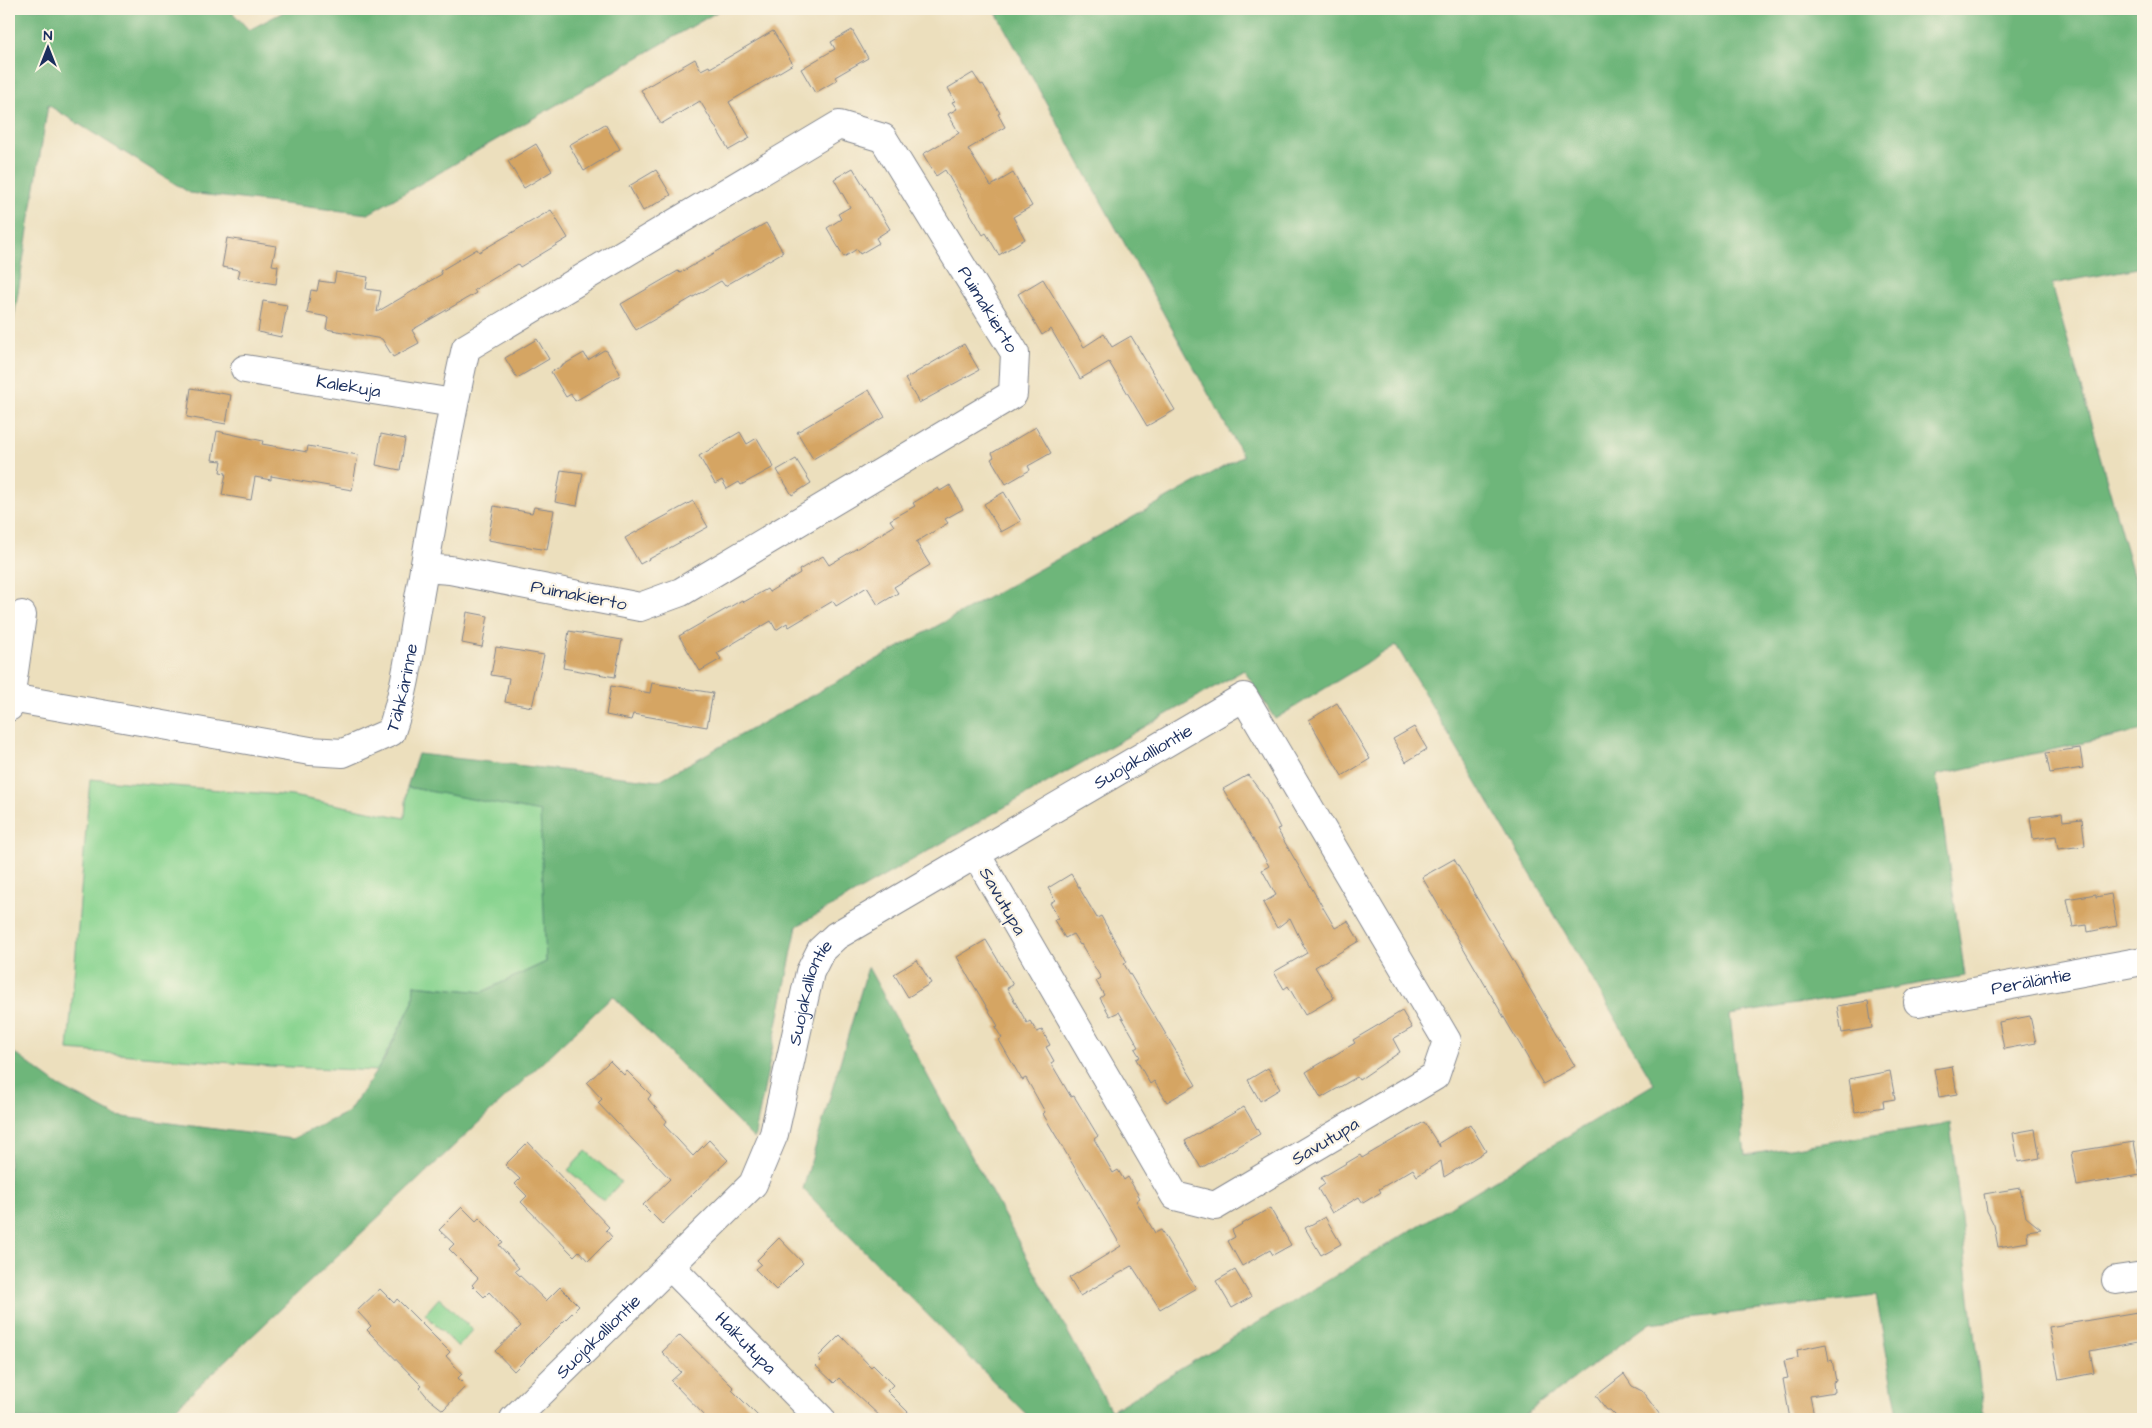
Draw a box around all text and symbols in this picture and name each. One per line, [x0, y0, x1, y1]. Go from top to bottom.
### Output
north arrow [22, 22, 72, 72]
text: N [44, 26, 53, 46]
street label: Puimakierto [952, 261, 1024, 358]
street label: Kalekuja [314, 369, 383, 404]
street label: Puimakierto [529, 574, 629, 617]
street label: Tähkärinne [380, 641, 424, 735]
street label: Suojakalliontie [1089, 718, 1197, 796]
street label: Savutupa [973, 863, 1032, 940]
street label: Suojakalliontie [782, 933, 838, 1048]
street label: Peräläntie [1989, 962, 2074, 1001]
street label: Savutupa [1287, 1111, 1364, 1171]
street label: Suojakalliontie [550, 1289, 647, 1384]
street label: Haikutupa [709, 1306, 782, 1380]

